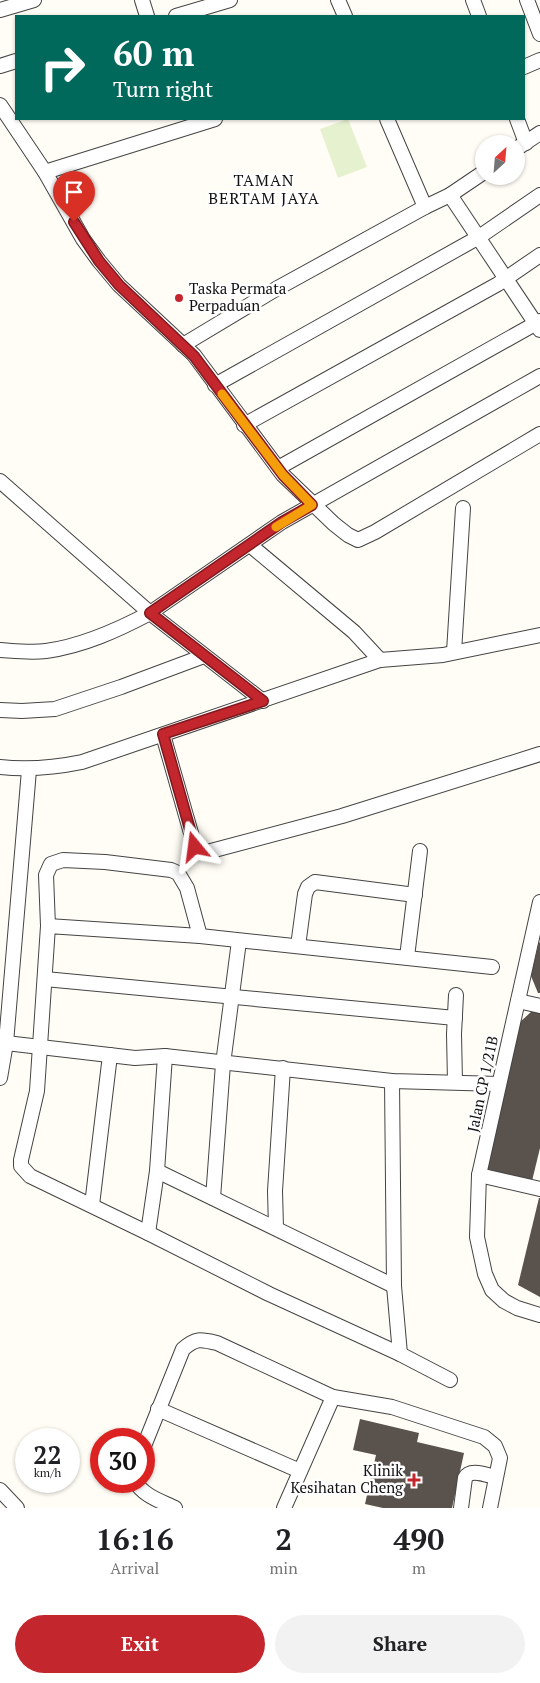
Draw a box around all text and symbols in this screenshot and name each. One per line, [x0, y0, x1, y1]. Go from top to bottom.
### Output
text: 60 m [113, 30, 194, 76]
icon: right [30, 35, 95, 100]
text: Turn right [113, 74, 213, 103]
north arrow [475, 135, 525, 185]
map controls [475, 135, 525, 185]
district label: TAMAN BERTAM JAYA [208, 169, 320, 209]
pin [53, 171, 95, 222]
icon: arrive [60, 178, 88, 206]
place label: Taska Permata Perpaduan [189, 278, 287, 315]
marker: Taska Permata Perpaduan [173, 292, 185, 304]
position arrow [168, 820, 220, 872]
street label: Jalan CP 1/21B [462, 1034, 502, 1134]
speed limit sign: 30 [90, 1428, 155, 1493]
text: 22 [33, 1438, 62, 1471]
place label: Klinik Kesihatan Cheng [291, 1460, 404, 1497]
text: km/h [34, 1465, 61, 1480]
marker: Klinik Kesihatan Cheng [407, 1473, 421, 1487]
text: 16:16 [96, 1519, 174, 1559]
text: 2 [275, 1519, 292, 1559]
text: 490 [393, 1519, 444, 1559]
text: Arrival [110, 1557, 159, 1579]
text: min [270, 1557, 298, 1579]
text: m [412, 1557, 426, 1579]
button: Exit [15, 1615, 265, 1673]
button: Share [275, 1615, 525, 1673]

